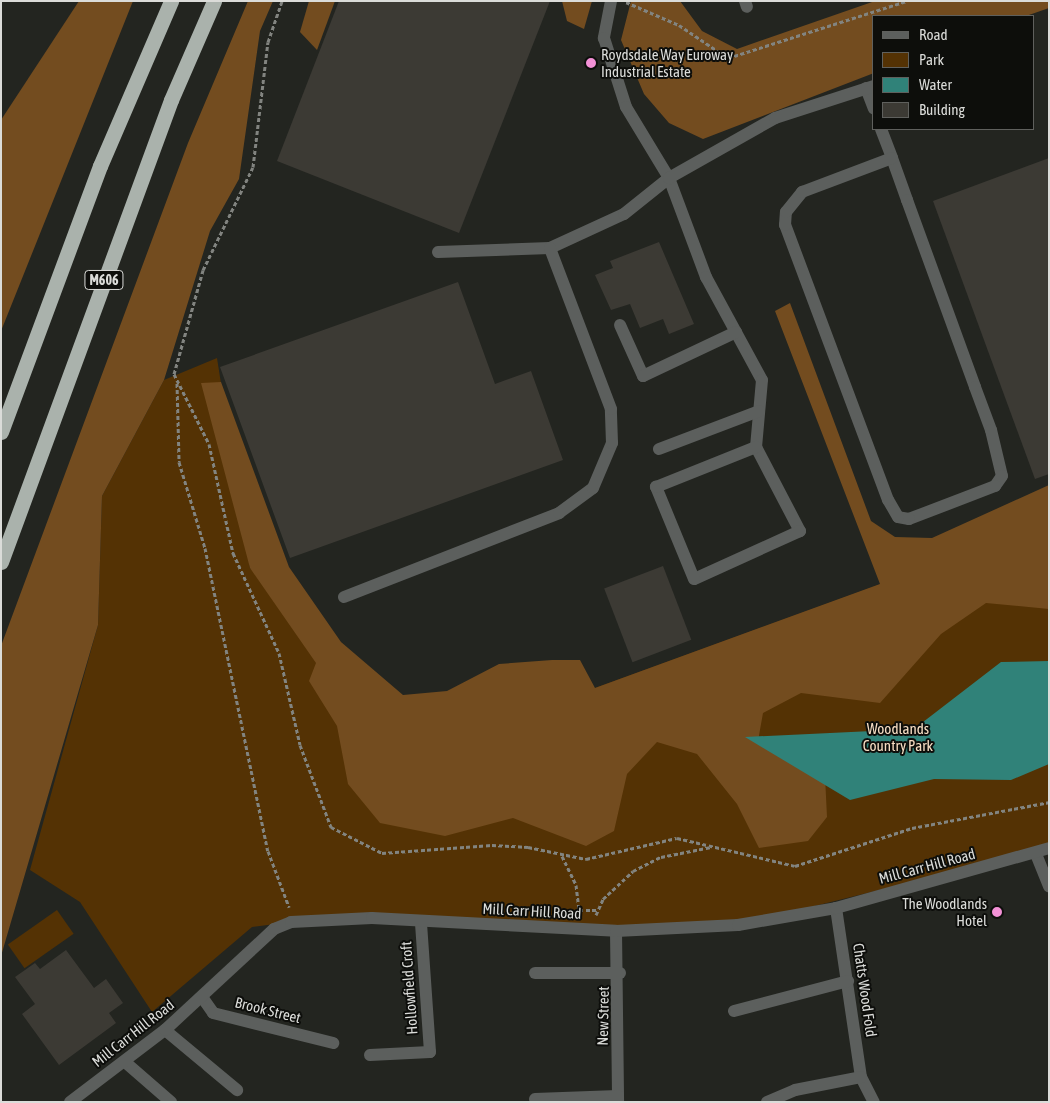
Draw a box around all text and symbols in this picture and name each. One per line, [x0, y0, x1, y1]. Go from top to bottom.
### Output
legend [872, 15, 1035, 130]
text: Road [919, 26, 948, 43]
place label: Roydsdale Way Euroway Industrial Estate [601, 45, 733, 80]
text: Park [919, 51, 944, 68]
marker: Roydsdale Way Euroway Industrial Estate [585, 57, 597, 69]
text: Water [919, 76, 952, 93]
text: Building [919, 101, 965, 118]
road number: M606 [84, 268, 124, 292]
park label: Woodlands Country Park [863, 719, 933, 754]
street label: Mill Carr Hill Road [877, 845, 977, 887]
place label: The Woodlands Hotel [902, 894, 987, 929]
street label: Mill Carr Hill Road [482, 899, 582, 923]
marker: The Woodlands Hotel [991, 906, 1003, 918]
street label: Hollowfield Croft [397, 941, 421, 1035]
street label: Chatts Wood Fold [850, 942, 880, 1038]
street label: New Street [593, 986, 613, 1046]
street label: Brook Street [233, 993, 303, 1027]
street label: Mill Carr Hill Road [88, 995, 178, 1071]

